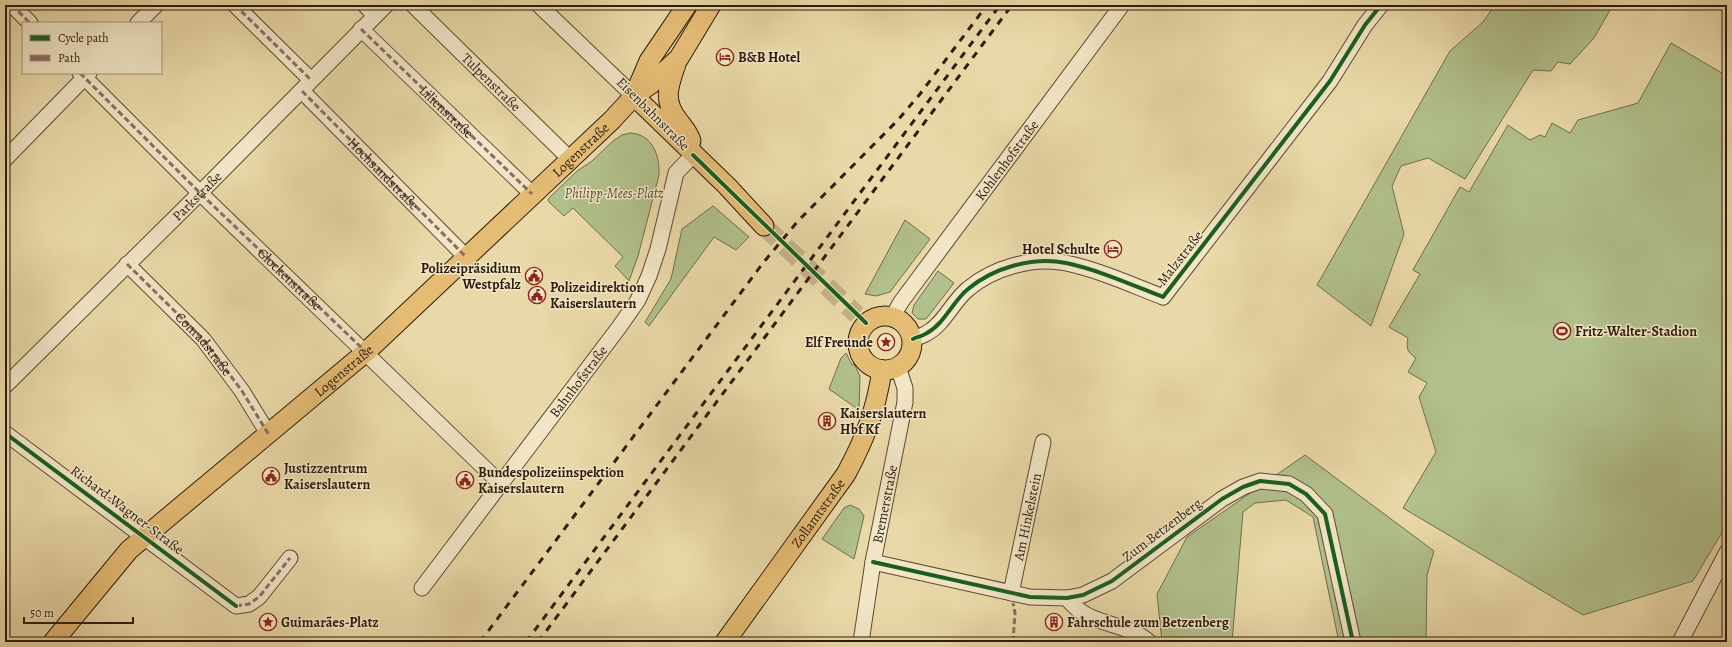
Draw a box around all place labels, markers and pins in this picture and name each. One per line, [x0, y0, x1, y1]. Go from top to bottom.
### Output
hotel icon: B&B Hotel [715, 47, 735, 67]
place label: B&B Hotel [738, 48, 800, 67]
hotel icon: Hotel Schulte [1103, 239, 1123, 259]
place label: Hotel Schulte [1022, 240, 1101, 259]
place label: Polizeipräsidium Westpfalz [421, 259, 522, 294]
public building icon: Polizeipräsidium Westpfalz [524, 266, 544, 286]
place label: Polizeidirektion Kaiserslautern [550, 278, 644, 313]
public building icon: Polizeidirektion Kaiserslautern [527, 285, 547, 305]
sports icon: Fritz-Walter-Stadion [1552, 321, 1572, 341]
place label: Fritz-Walter-Stadion [1575, 322, 1697, 341]
place icon: Elf Freunde [876, 332, 896, 352]
place label: Elf Freunde [805, 333, 874, 352]
place label: Kaiserslautern Hbf Kf [840, 404, 927, 439]
building icon: Kaiserslautern Hbf Kf [817, 411, 837, 431]
place label: Justizzentrum Kaiserslautern [284, 459, 371, 494]
place label: Bundespolizeiinspektion Kaiserslautern [478, 463, 624, 498]
public building icon: Justizzentrum Kaiserslautern [261, 466, 281, 486]
public building icon: Bundespolizeiinspektion Kaiserslautern [455, 470, 475, 490]
place icon: Guimarães-Platz [258, 612, 278, 632]
building icon: Fahrschule zum Betzenberg [1044, 612, 1064, 632]
place label: Guimarães-Platz [281, 613, 379, 632]
place label: Fahrschule zum Betzenberg [1067, 613, 1230, 632]

